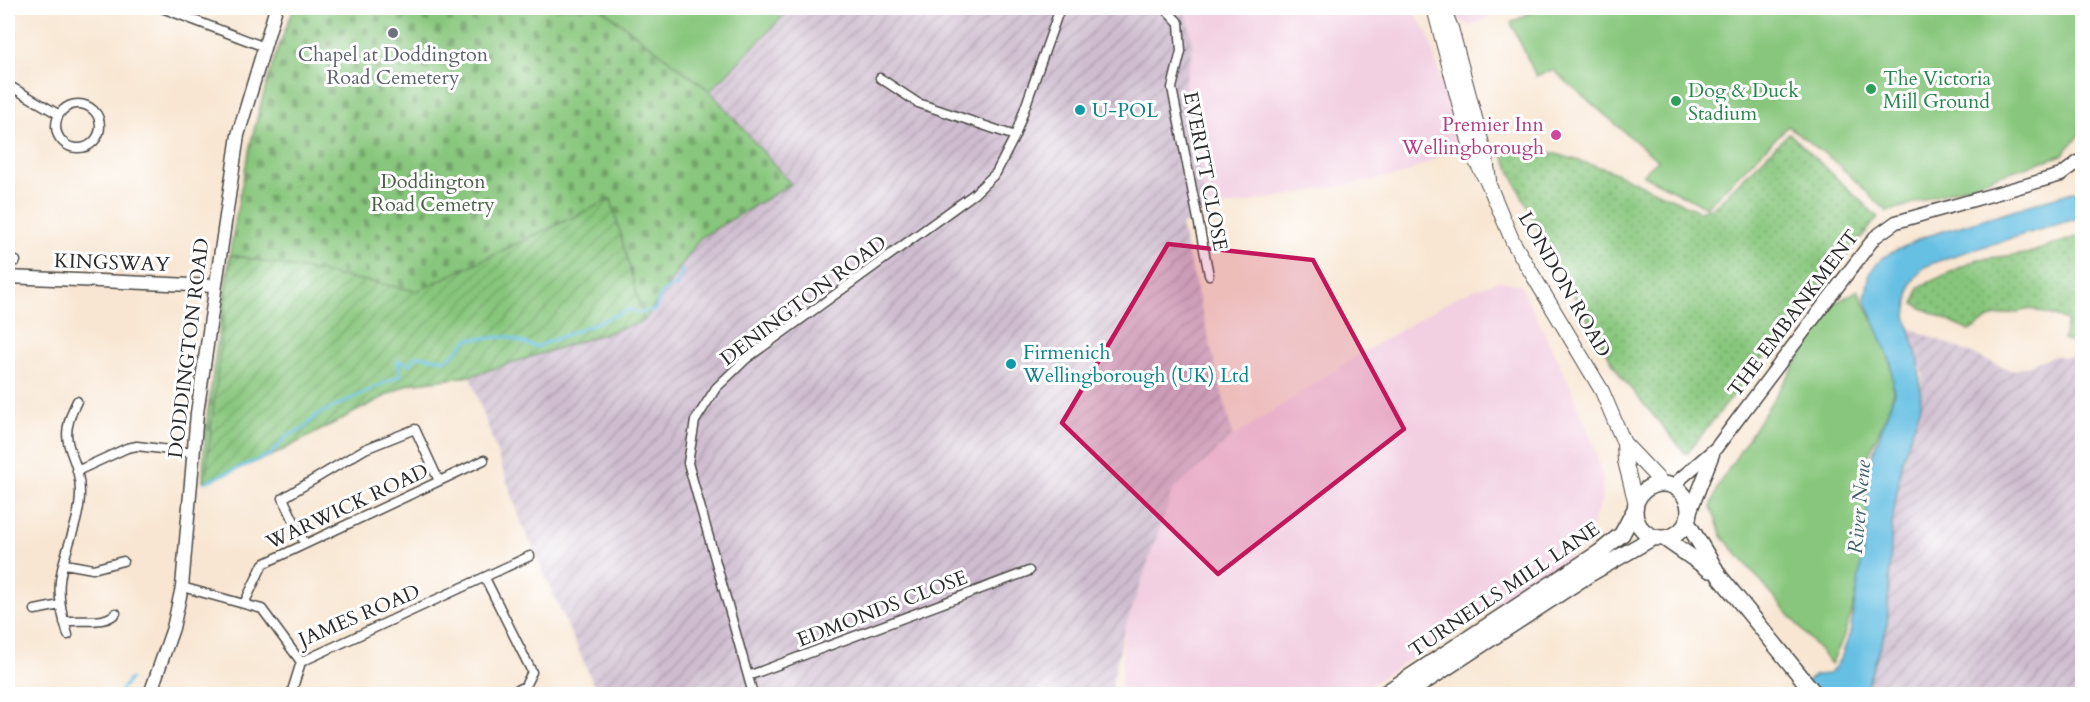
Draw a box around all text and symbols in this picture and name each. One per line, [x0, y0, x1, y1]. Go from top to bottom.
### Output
marker: Chapel at Doddington Road Cemetery [386, 26, 400, 40]
place label: Chapel at Doddington Road Cemetery [298, 41, 489, 91]
place label: The Victoria Mill Ground [1883, 65, 1992, 115]
place label: Dog & Duck Stadium [1688, 77, 1799, 127]
marker: The Victoria Mill Ground [1864, 82, 1878, 96]
street label: EVERITT CLOSE [1177, 89, 1234, 253]
marker: Dog & Duck Stadium [1669, 94, 1683, 108]
place label: U-POL [1092, 97, 1159, 124]
marker: U-POL [1073, 103, 1087, 117]
place label: Premier Inn Wellingborough [1401, 111, 1545, 161]
marker: Premier Inn Wellingborough [1549, 128, 1563, 142]
park label: Doddington Road Cemetry [371, 168, 495, 218]
street label: LONDON ROAD [1512, 206, 1617, 362]
street label: THE EMBANKMENT [1722, 224, 1865, 402]
street label: DENINGTON ROAD [715, 229, 892, 372]
street label: DODDINGTON ROAD [162, 236, 215, 460]
street label: KINGSWAY [54, 247, 170, 278]
place label: Firmenich Wellingborough (UK) Ltd [1022, 339, 1249, 389]
marker: Firmenich Wellingborough (UK) Ltd [1004, 357, 1018, 371]
street label: WARWICK ROAD [261, 457, 433, 556]
water label: River Nene [1841, 458, 1878, 555]
street label: TURNELLS MILL LANE [1404, 515, 1605, 663]
street label: EDMONDS CLOSE [793, 564, 971, 653]
street label: JAMES ROAD [292, 578, 424, 654]

